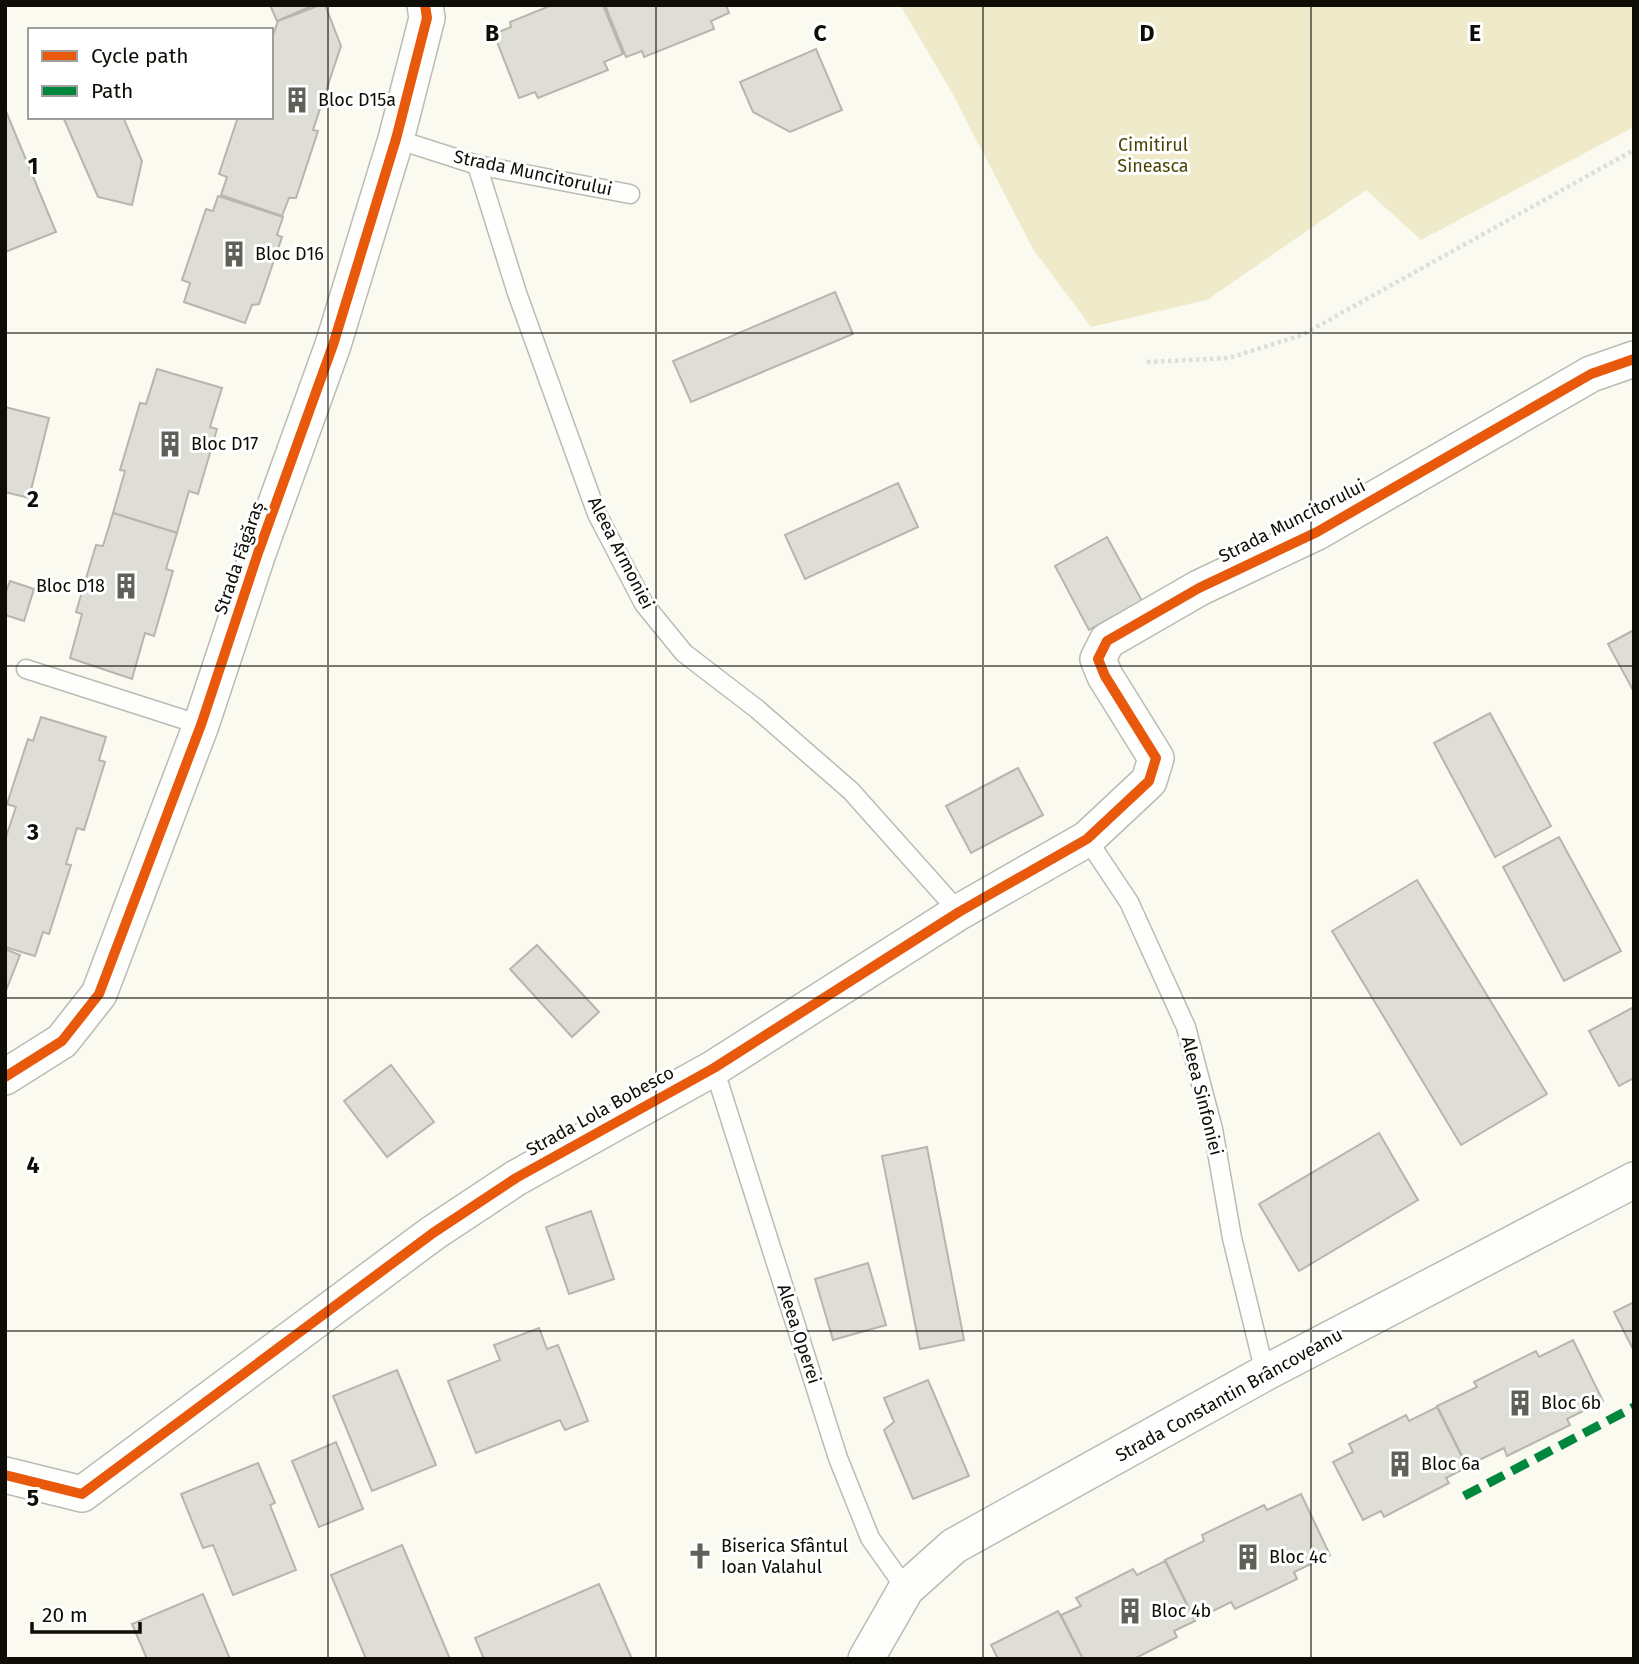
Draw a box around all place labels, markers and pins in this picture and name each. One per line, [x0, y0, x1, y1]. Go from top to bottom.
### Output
building icon: Bloc D15a [282, 85, 312, 115]
place label: Bloc D15a [318, 89, 396, 111]
building icon: Bloc D16 [219, 239, 249, 269]
place label: Bloc D16 [255, 243, 324, 265]
building icon: Bloc D17 [155, 429, 185, 459]
place label: Bloc D17 [191, 433, 258, 455]
building icon: Bloc D18 [111, 571, 141, 601]
place label: Bloc D18 [36, 575, 105, 597]
building icon: Bloc 6b [1505, 1388, 1535, 1418]
place label: Bloc 6b [1541, 1392, 1601, 1414]
building icon: Bloc 6a [1385, 1449, 1415, 1479]
place label: Bloc 6a [1421, 1453, 1480, 1475]
place label: Biserica Sfântul Ioan Valahul [721, 1535, 848, 1578]
church icon: Biserica Sfântul Ioan Valahul [685, 1541, 715, 1571]
building icon: Bloc 4c [1233, 1542, 1263, 1572]
place label: Bloc 4c [1269, 1546, 1328, 1568]
building icon: Bloc 4b [1115, 1596, 1145, 1626]
place label: Bloc 4b [1151, 1600, 1211, 1622]

